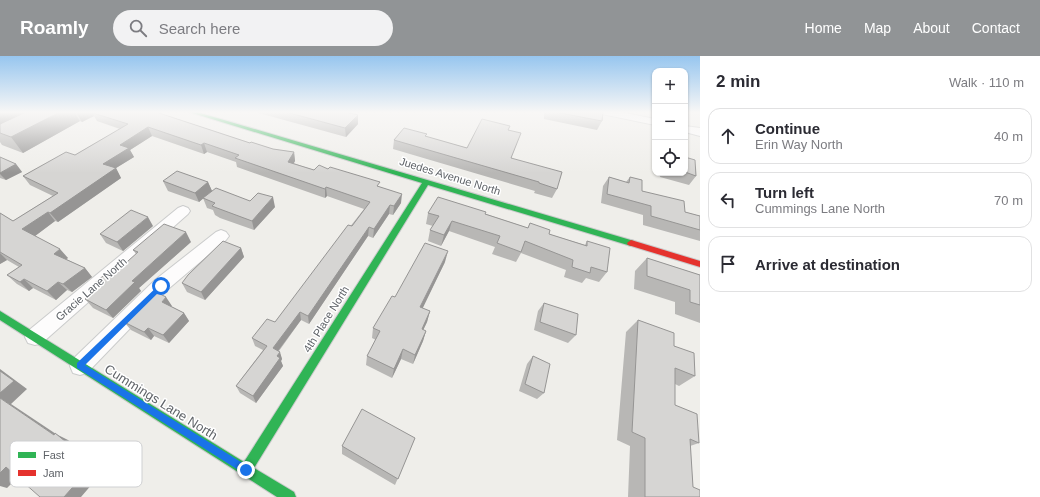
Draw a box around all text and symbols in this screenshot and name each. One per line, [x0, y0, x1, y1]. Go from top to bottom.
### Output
search box [113, 10, 393, 46]
text: Roamly [20, 17, 89, 38]
icon: search [127, 17, 149, 39]
text: Search here [159, 20, 240, 37]
text: Home [805, 20, 842, 36]
text: Map [864, 20, 891, 36]
text: About [913, 20, 950, 36]
text: Contact [972, 20, 1020, 36]
map controls [652, 68, 688, 176]
button: + [652, 68, 688, 104]
text: 2 min [716, 72, 760, 91]
text: Walk · 110 m [949, 75, 1024, 90]
button: − [652, 104, 688, 140]
text: Continue [755, 120, 820, 137]
icon: ahead [717, 125, 739, 147]
text: 40 m [994, 129, 1023, 144]
text: Erin Way North [755, 137, 843, 152]
button: locate [652, 140, 688, 176]
street label: Juedes Avenue North [398, 155, 502, 197]
text: Turn left [755, 184, 814, 201]
icon: left [717, 189, 739, 211]
text: 70 m [994, 193, 1023, 208]
text: Cummings Lane North [755, 201, 885, 216]
icon: arrive [717, 253, 739, 275]
street label: Gracie Lane North [53, 255, 129, 323]
text: Arrive at destination [755, 256, 900, 273]
route start [152, 277, 170, 295]
street label: 4th Place North [301, 284, 351, 354]
street label: Cummings Lane North [102, 361, 220, 443]
legend [10, 441, 142, 487]
text: Fast [43, 449, 64, 461]
route end [237, 461, 255, 479]
text: Jam [43, 467, 64, 479]

